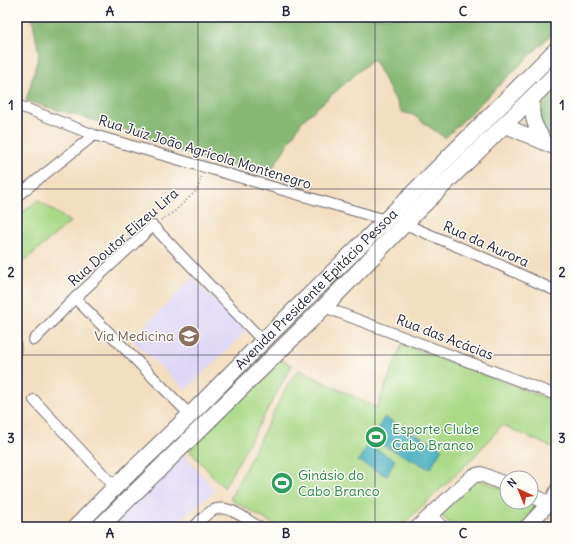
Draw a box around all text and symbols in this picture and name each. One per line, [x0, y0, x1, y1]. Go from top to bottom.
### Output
text: A [106, 3, 115, 20]
text: B [282, 3, 291, 20]
text: C [459, 3, 468, 20]
text: 1 [8, 97, 14, 114]
text: 1 [559, 97, 565, 114]
street label: Rua Juiz João Agrícola Montenegro [96, 111, 314, 193]
street label: Rua Doutor Elizeu Lira [64, 184, 182, 290]
street label: Avenida Presidente Epitácio Pessoa [231, 205, 401, 373]
street label: Rua da Aurora [440, 217, 532, 271]
text: 2 [7, 264, 15, 281]
text: 2 [558, 264, 566, 281]
street label: Rua das Acácias [394, 310, 496, 364]
school or university icon: Via Medicina [176, 323, 202, 349]
place label: Via Medicina [94, 327, 174, 345]
place label: Esporte Clube Cabo Branco [392, 420, 479, 454]
sports icon: Esporte Clube Cabo Branco [363, 424, 389, 450]
text: 3 [7, 430, 15, 447]
text: 3 [558, 430, 566, 447]
place label: Ginásio do Cabo Branco [298, 466, 380, 500]
sports icon: Ginásio do Cabo Branco [269, 470, 295, 496]
north arrow [499, 470, 539, 510]
text: N [504, 475, 520, 490]
text: A [106, 525, 115, 542]
text: B [282, 525, 291, 542]
text: C [459, 525, 468, 542]

